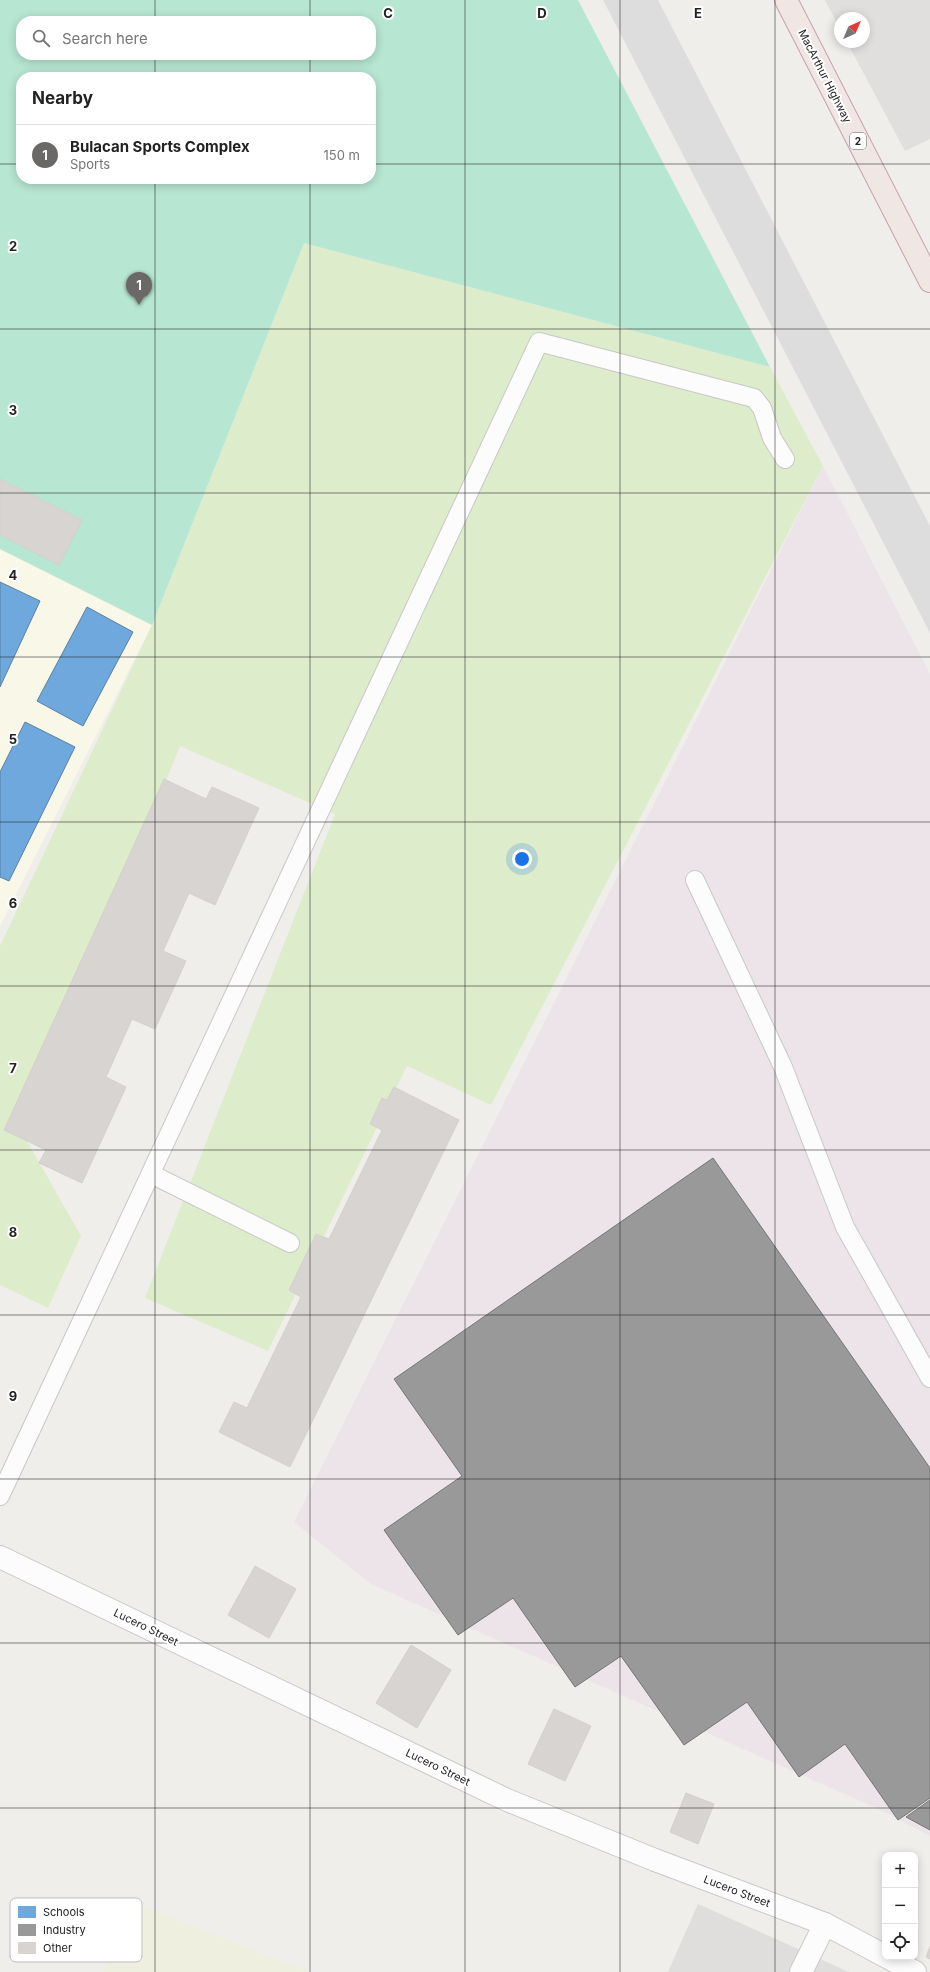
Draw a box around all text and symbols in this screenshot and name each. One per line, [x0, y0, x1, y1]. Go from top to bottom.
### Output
text: C [383, 5, 393, 21]
text: D [537, 5, 547, 21]
text: E [694, 5, 702, 21]
north arrow [834, 12, 870, 48]
search box [16, 16, 376, 60]
icon: search [30, 27, 52, 49]
street label: MacArthur Highway [795, 27, 855, 125]
text: Search here [62, 29, 148, 48]
text: Nearby [32, 88, 93, 108]
road number: 2 [850, 133, 866, 149]
text: Bulacan Sports Complex [70, 137, 250, 156]
text: 1 [42, 147, 48, 163]
text: 150 m [324, 147, 360, 163]
text: Sports [70, 156, 110, 172]
text: 2 [9, 238, 17, 254]
pin: 1 [126, 272, 152, 305]
text: 3 [9, 402, 17, 418]
text: 4 [9, 567, 18, 583]
text: 5 [9, 731, 17, 747]
your location [512, 849, 532, 869]
text: 6 [9, 895, 17, 911]
text: 7 [9, 1060, 17, 1076]
text: 8 [9, 1224, 17, 1240]
text: 9 [9, 1388, 17, 1404]
street label: Lucero Street [111, 1605, 181, 1649]
street label: Lucero Street [403, 1745, 473, 1789]
map controls [882, 1852, 918, 1960]
button: + [882, 1852, 918, 1888]
street label: Lucero Street [702, 1872, 773, 1910]
button: − [882, 1888, 918, 1924]
legend [10, 1898, 142, 1962]
text: Schools [43, 1905, 85, 1919]
text: Industry [43, 1923, 86, 1937]
button: locate [882, 1924, 918, 1960]
text: Other [43, 1941, 72, 1955]

